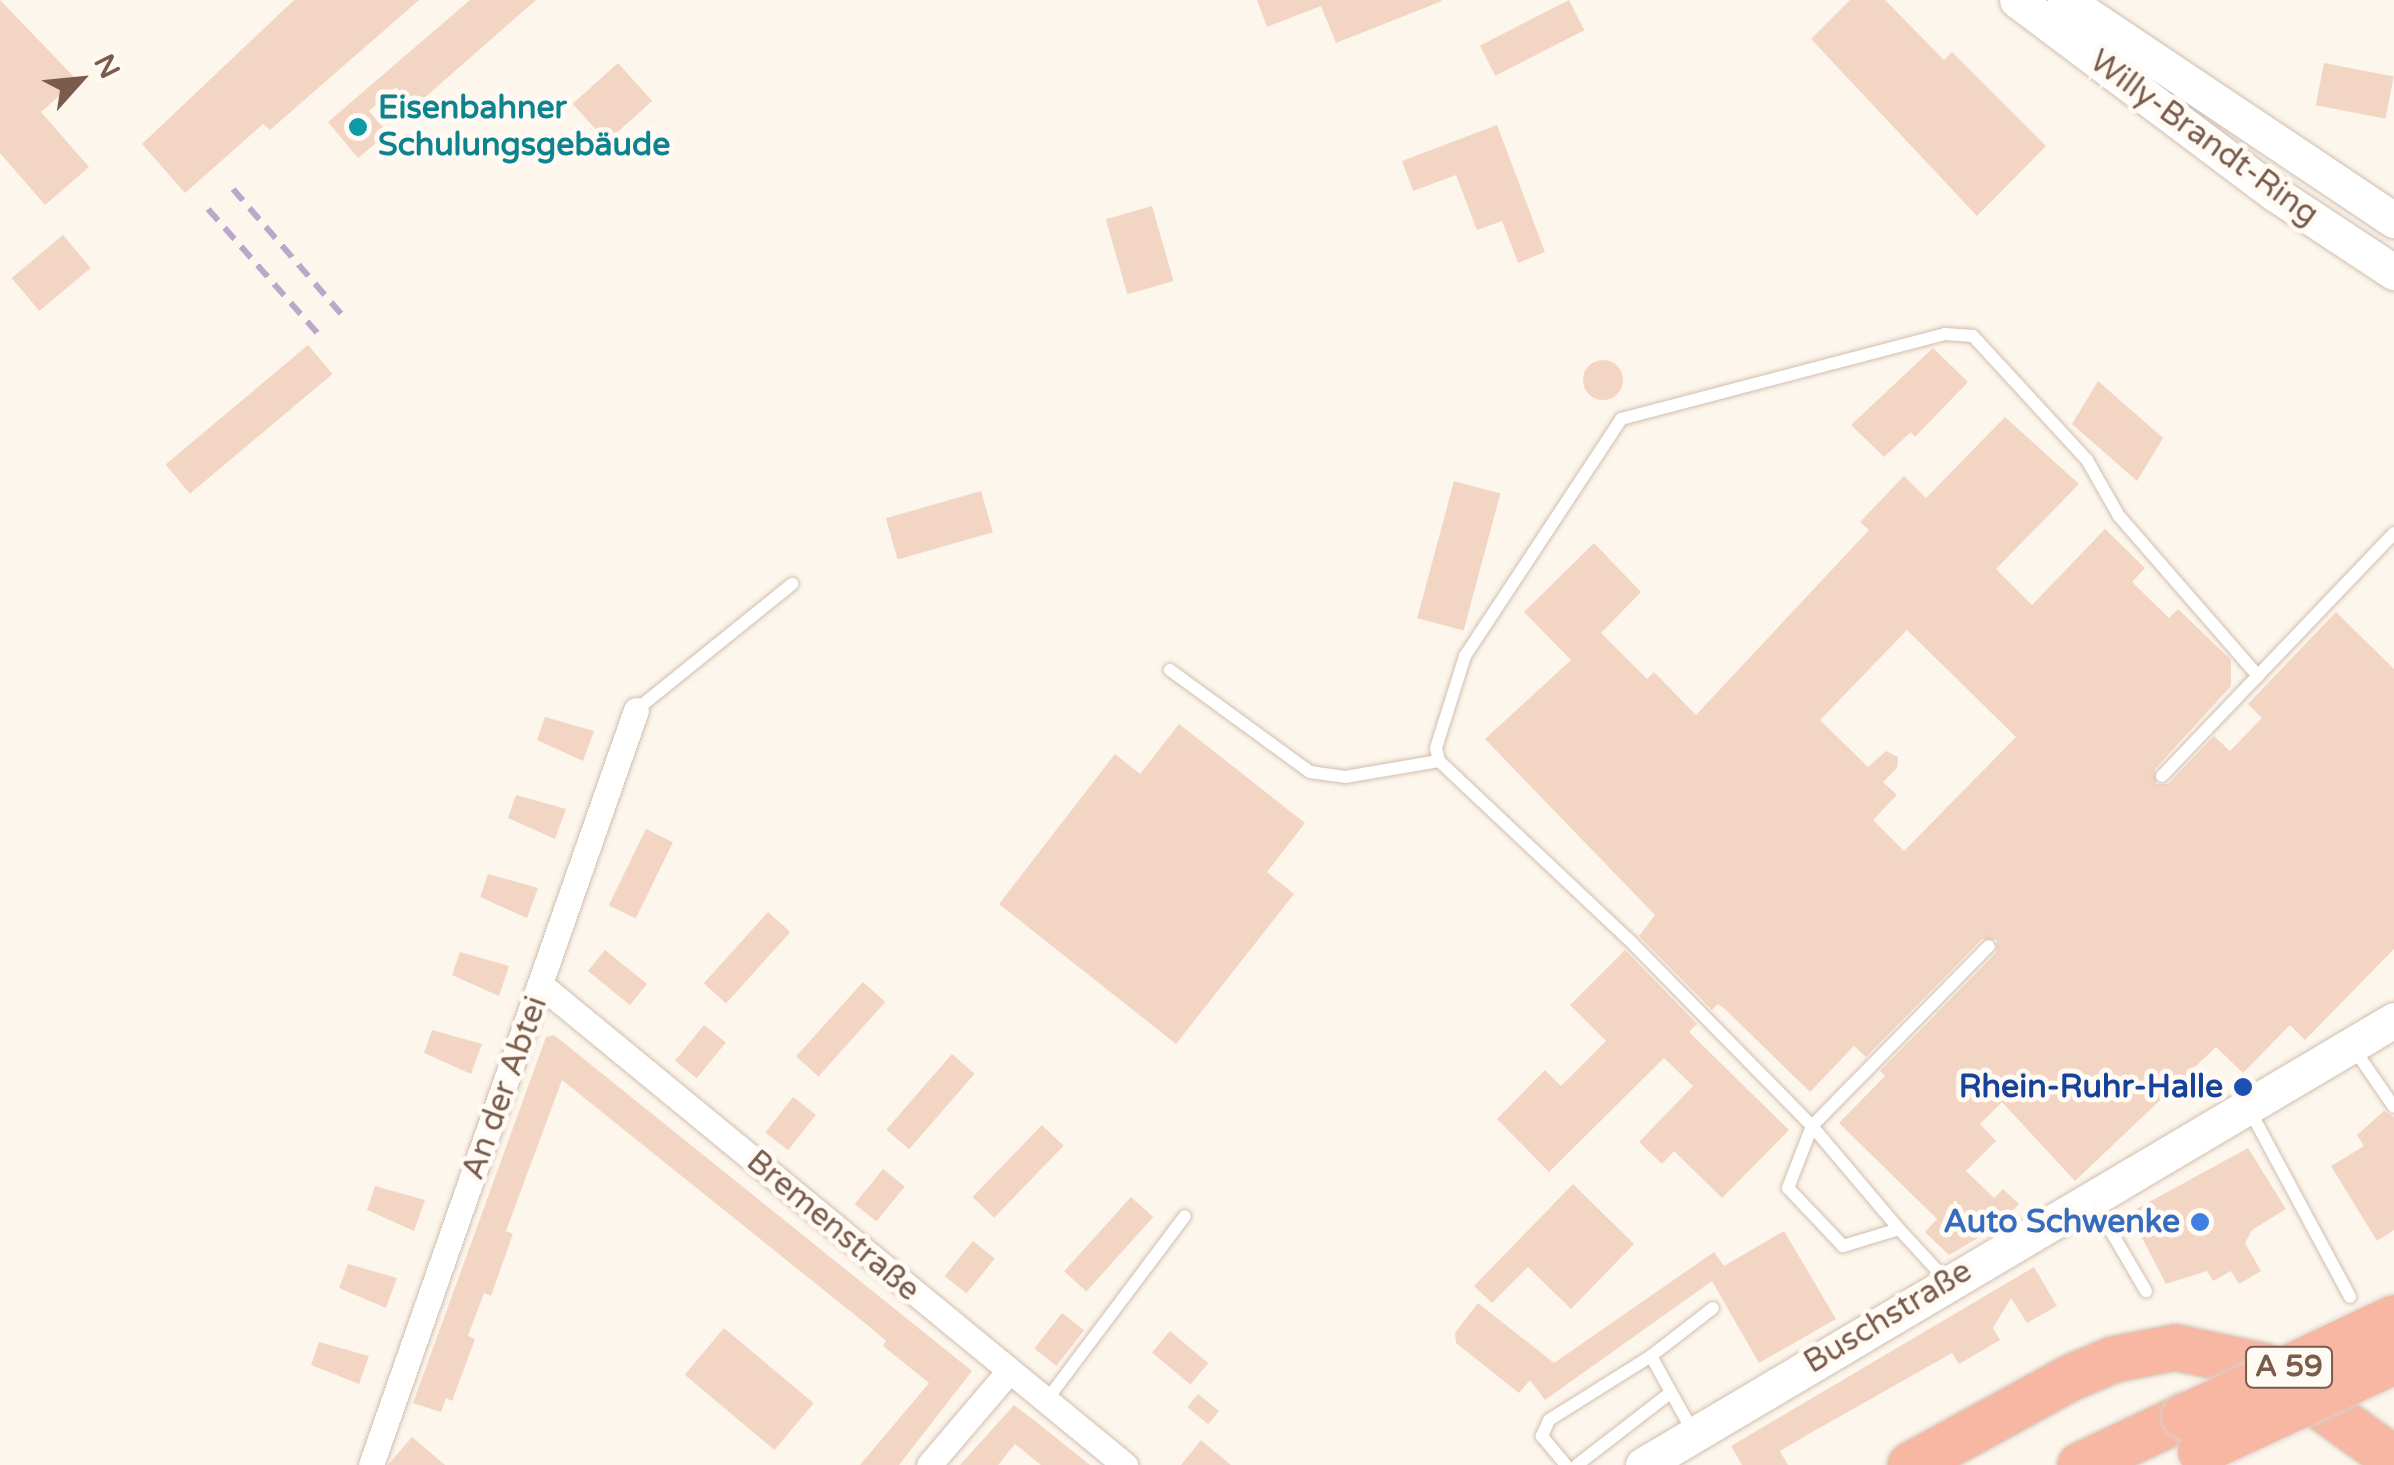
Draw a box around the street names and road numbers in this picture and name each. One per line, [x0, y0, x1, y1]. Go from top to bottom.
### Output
street label: Willy-Brandt-Ring [2082, 42, 2326, 234]
street label: An der Abtei [454, 991, 556, 1185]
street label: Bremenstraße [739, 1142, 927, 1310]
street label: Buschstraße [1797, 1252, 1979, 1382]
road number: A 59 [2244, 1342, 2334, 1392]

